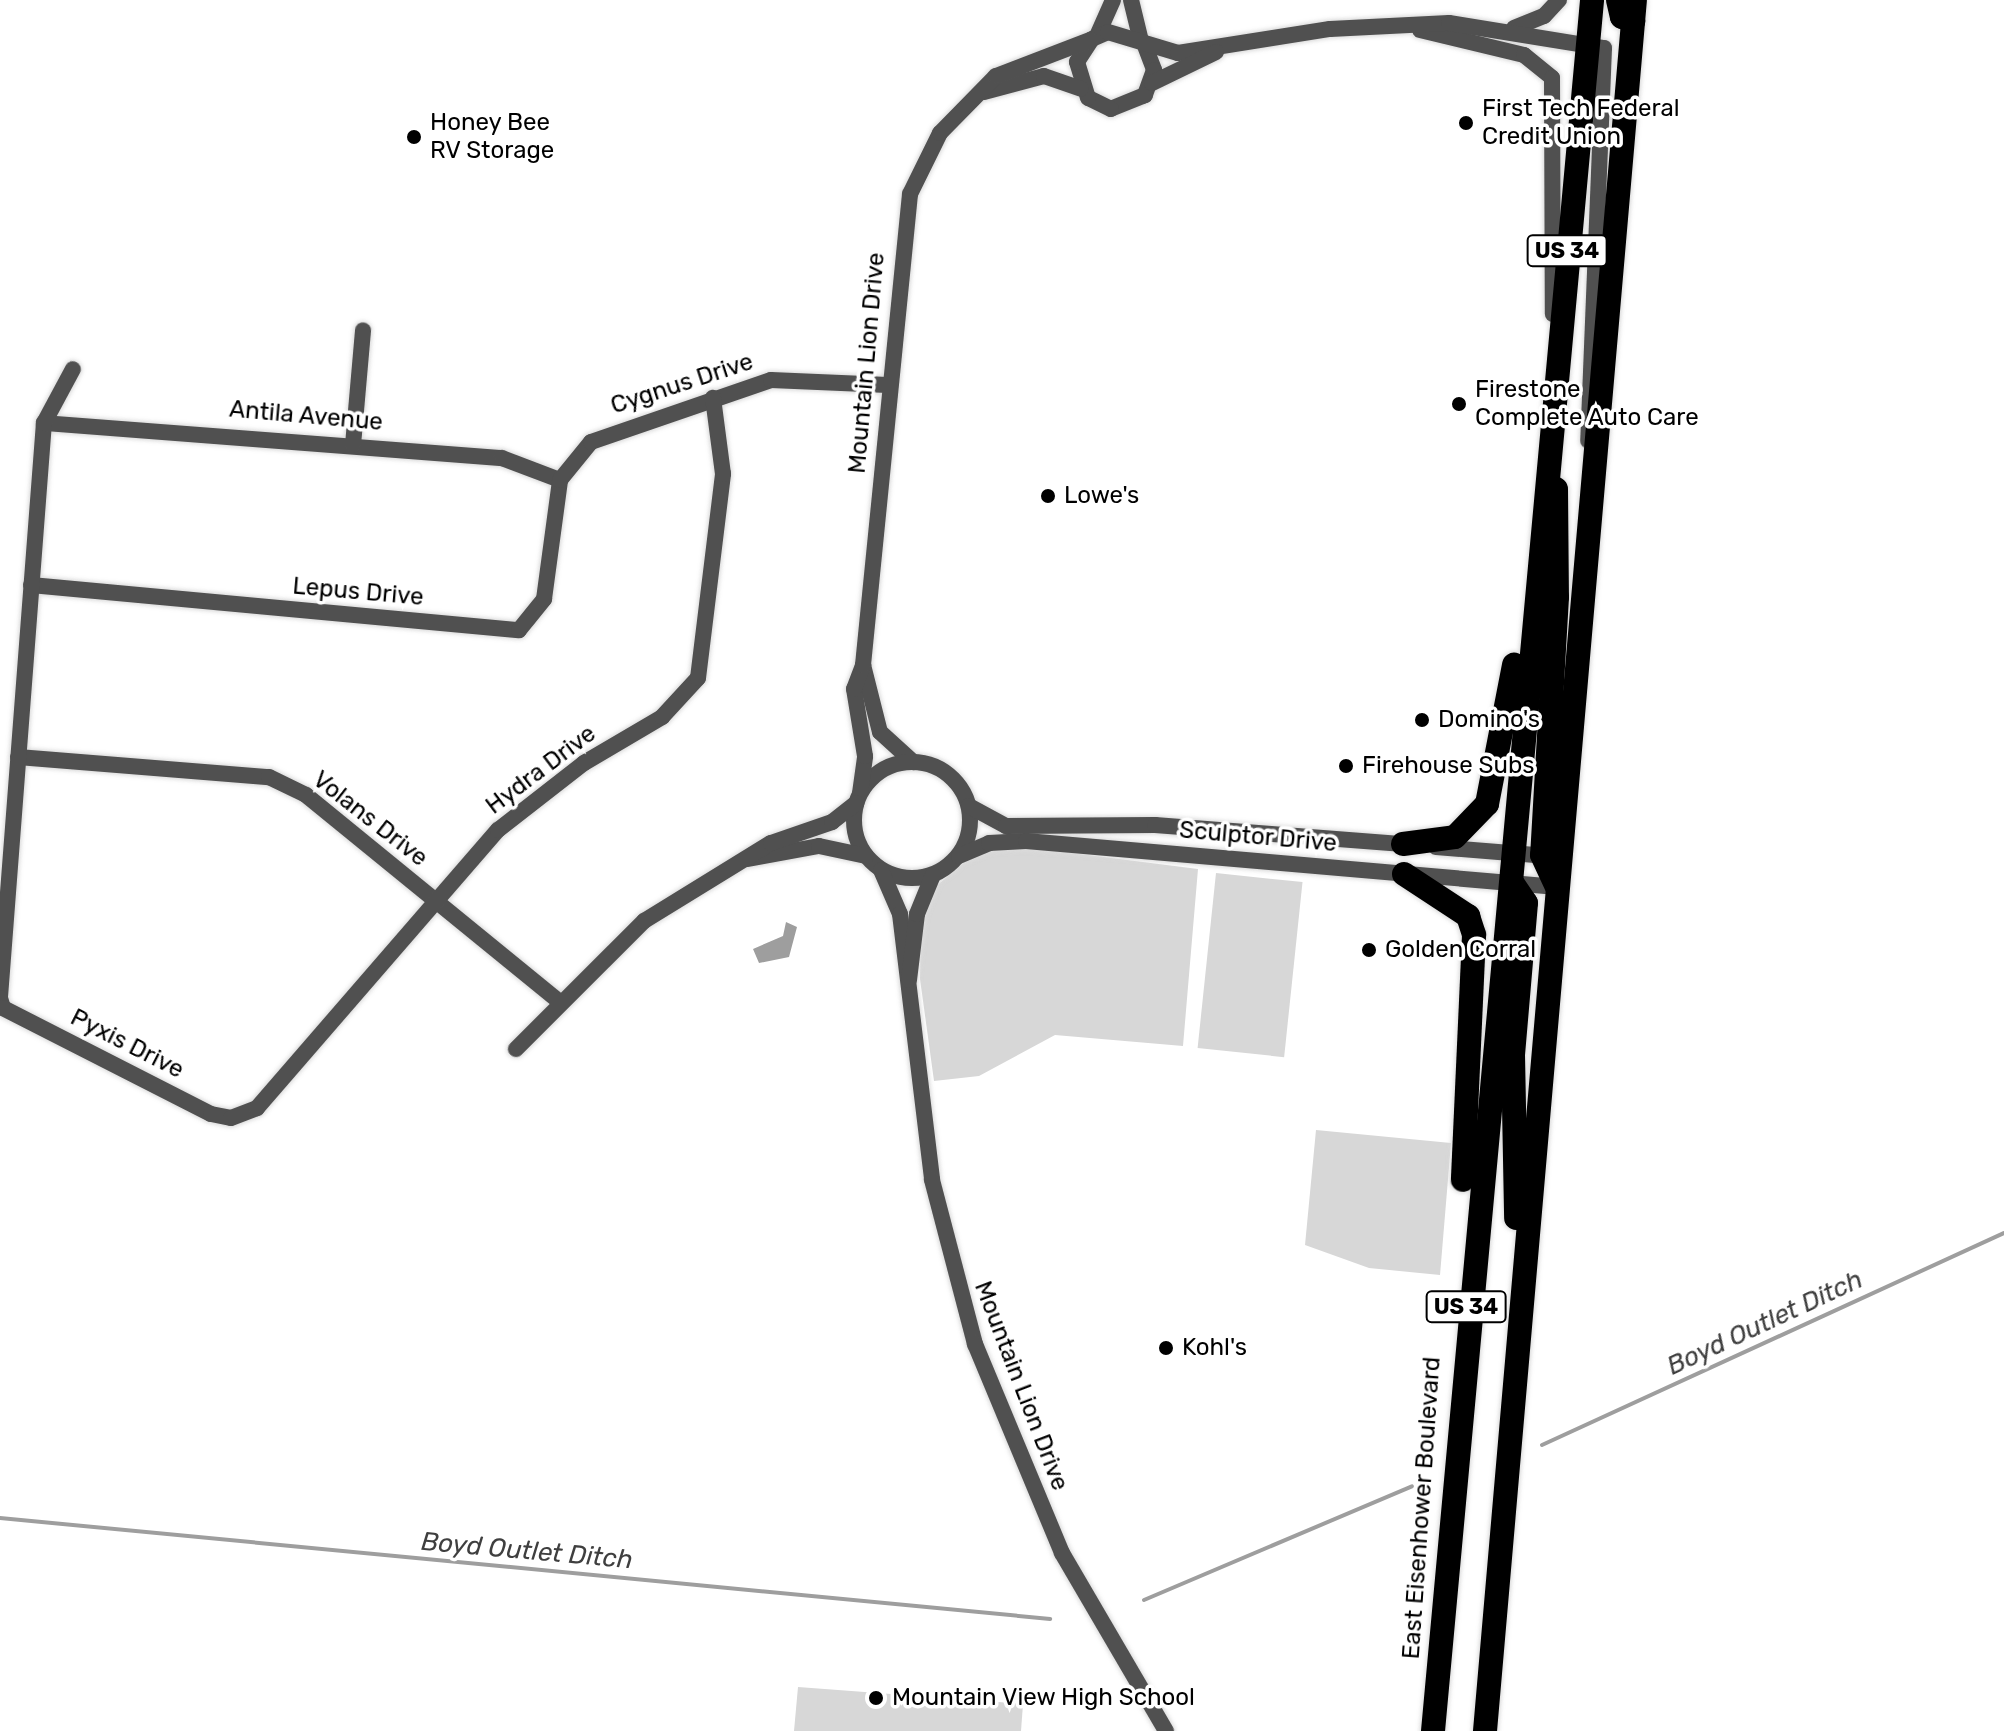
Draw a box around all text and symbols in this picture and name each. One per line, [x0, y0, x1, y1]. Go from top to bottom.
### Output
place label: First Tech Federal Credit Union [1482, 95, 1680, 151]
place label: Honey Bee RV Storage [430, 109, 555, 165]
marker: First Tech Federal Credit Union [1457, 114, 1475, 132]
marker: Honey Bee RV Storage [405, 128, 423, 146]
road number: US 34 [1525, 233, 1609, 269]
street label: Mountain Lion Drive [843, 251, 891, 475]
street label: Cygnus Drive [607, 347, 757, 421]
place label: Firestone Complete Auto Care [1475, 376, 1699, 432]
street label: Antila Avenue [228, 395, 384, 437]
marker: Firestone Complete Auto Care [1450, 395, 1468, 413]
place label: Lowe's [1064, 482, 1139, 510]
marker: Lowe's [1039, 487, 1057, 505]
street label: Lepus Drive [291, 572, 425, 612]
place label: Domino's [1438, 706, 1540, 734]
marker: Domino's [1413, 711, 1431, 729]
street label: Hydra Drive [480, 719, 602, 821]
place label: Firehouse Subs [1362, 752, 1534, 780]
marker: Firehouse Subs [1337, 757, 1355, 775]
street label: Volans Drive [307, 765, 433, 873]
street label: Sculptor Drive [1178, 816, 1338, 858]
place label: Golden Corral [1385, 936, 1536, 964]
marker: Golden Corral [1360, 941, 1378, 959]
street label: Pyxis Drive [66, 1003, 188, 1085]
water label: Boyd Outlet Ditch [1662, 1264, 1868, 1382]
street label: Mountain Lion Drive [968, 1277, 1074, 1495]
road number: US 34 [1424, 1289, 1508, 1325]
place label: Kohl's [1182, 1334, 1247, 1362]
marker: Kohl's [1157, 1339, 1175, 1357]
street label: East Eisenhower Boulevard [1397, 1356, 1447, 1660]
water label: Boyd Outlet Ditch [420, 1526, 634, 1576]
place label: Mountain View High School [892, 1684, 1196, 1712]
marker: Mountain View High School [867, 1689, 885, 1707]

